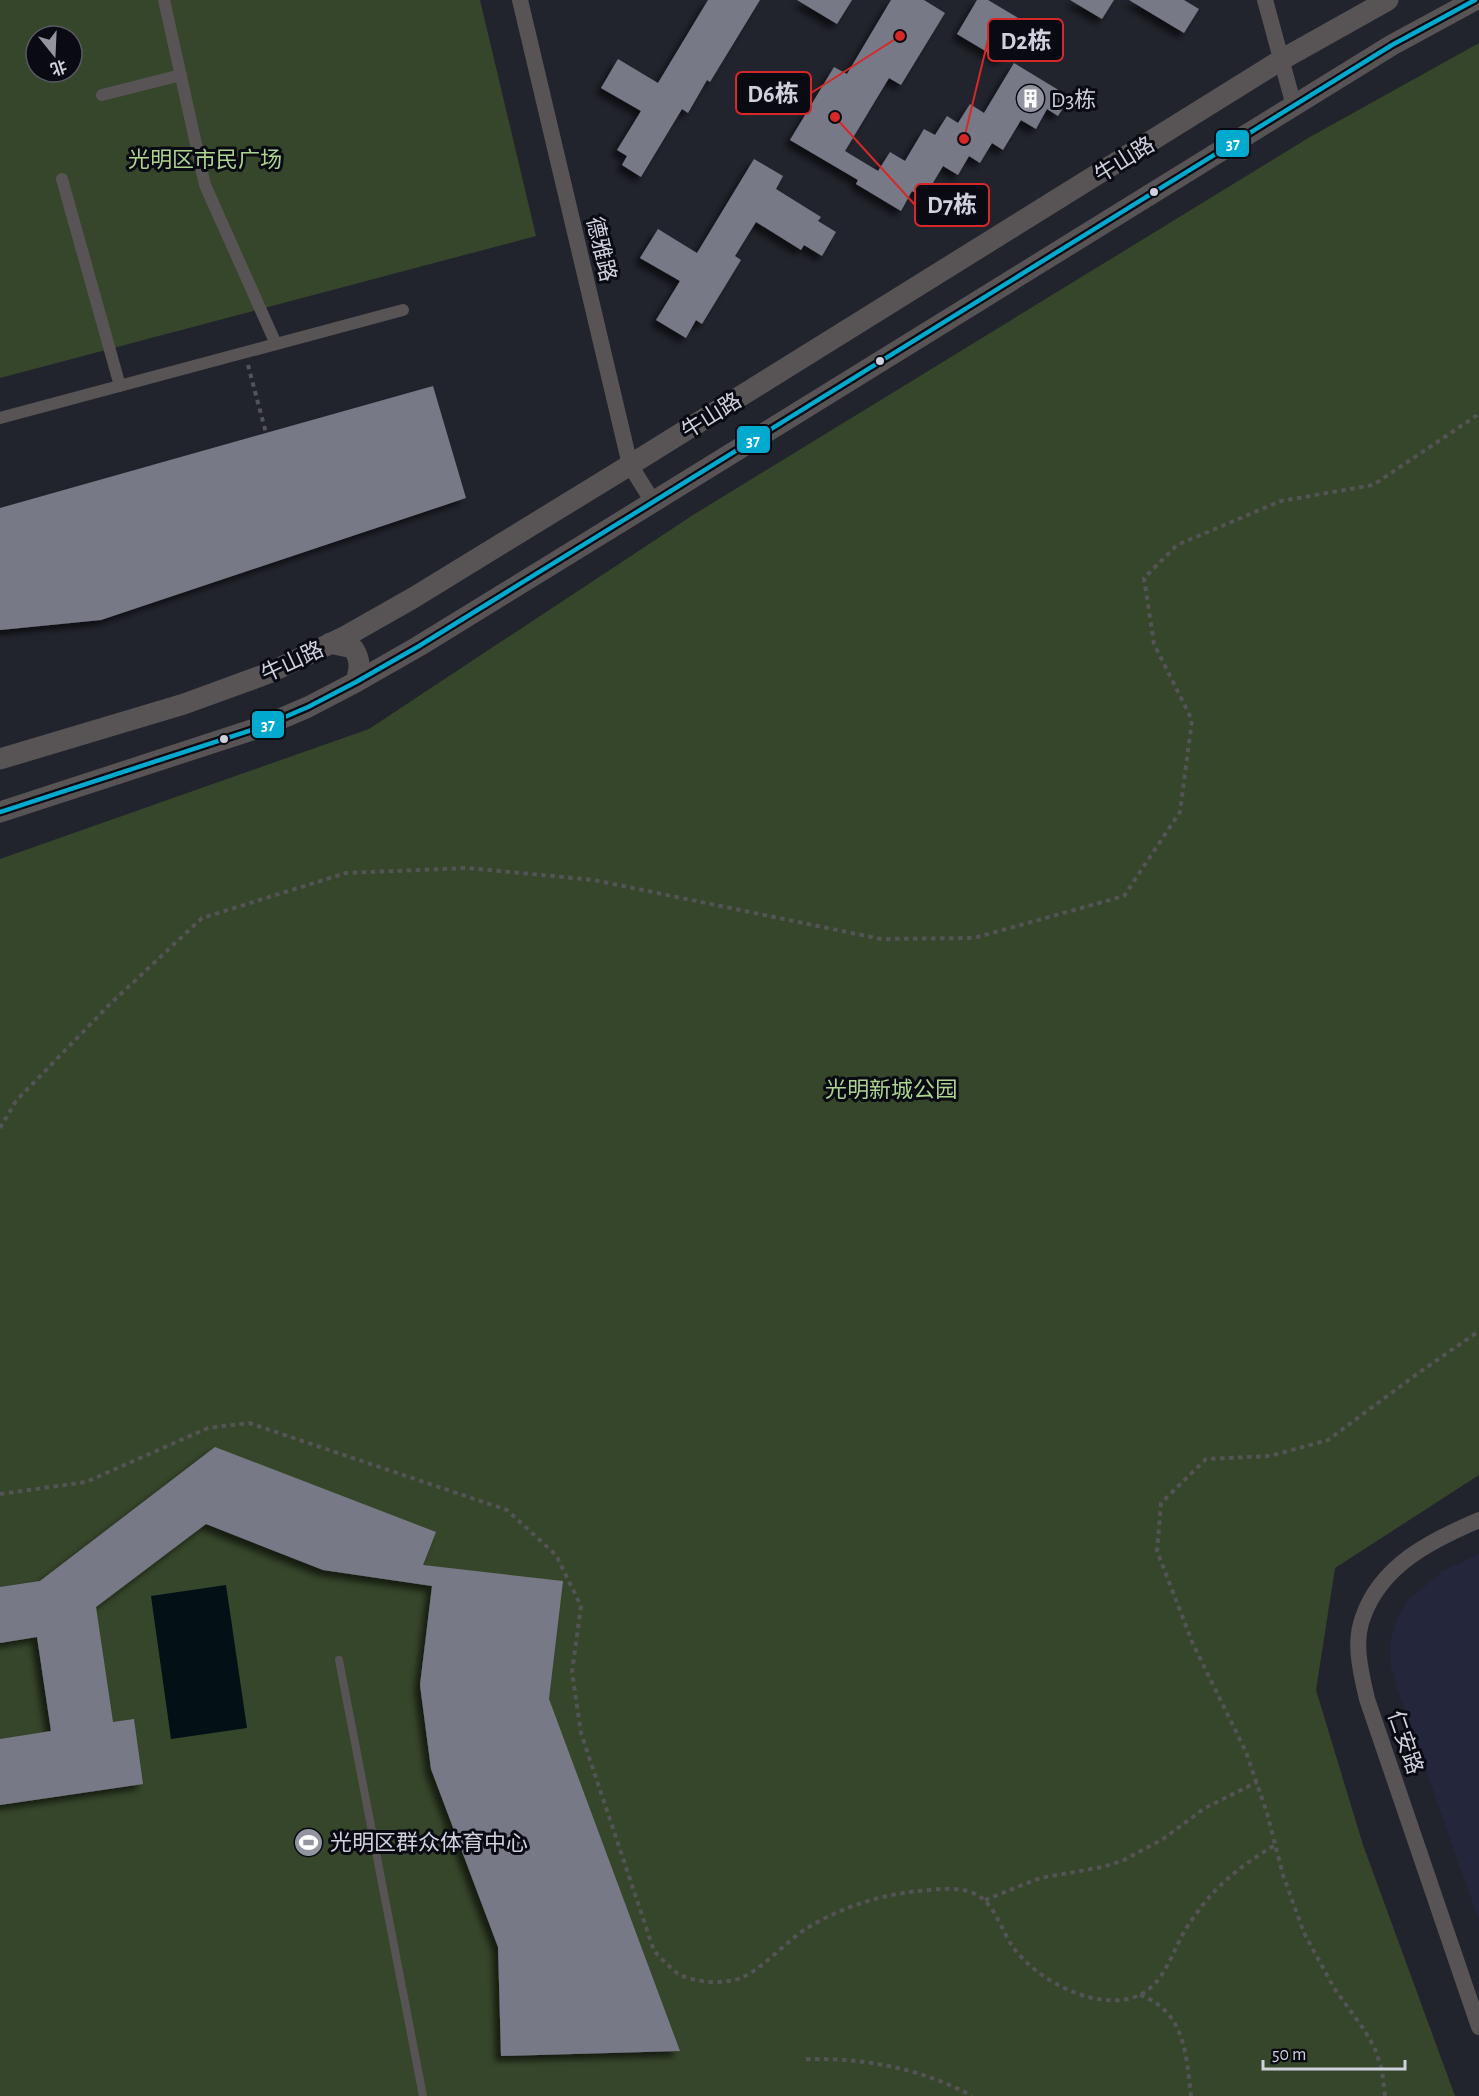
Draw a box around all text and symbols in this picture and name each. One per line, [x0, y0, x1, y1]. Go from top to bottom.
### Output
callout: D2栋 [988, 19, 1063, 61]
north arrow [24, 24, 84, 84]
text: D2栋 [1000, 28, 1052, 54]
text: 北 [48, 57, 69, 78]
callout: D6栋 [736, 72, 811, 114]
text: D6栋 [747, 81, 799, 107]
building icon: D3栋 [1014, 83, 1046, 115]
place label: D3栋 [1051, 88, 1096, 111]
line badge: 37 [1215, 129, 1250, 158]
street label: 牛山路 [1090, 132, 1158, 187]
text: 37 [1226, 136, 1240, 152]
park label: 光明区市民广场 [128, 148, 282, 171]
callout: D7栋 [915, 184, 989, 226]
unlabelled marker [1148, 186, 1160, 198]
text: D7栋 [927, 192, 977, 218]
street label: 德雅路 [583, 214, 620, 284]
unlabelled marker [874, 355, 886, 367]
street label: 牛山路 [677, 388, 745, 443]
line badge: 37 [736, 425, 771, 454]
text: 37 [746, 433, 760, 449]
street label: 牛山路 [257, 637, 327, 686]
line badge: 37 [251, 710, 285, 739]
text: 37 [261, 717, 275, 733]
unlabelled marker [218, 733, 230, 745]
park label: 光明新城公园 [825, 1078, 957, 1101]
street label: 仁安路 [1384, 1707, 1427, 1777]
sports icon: 光明区群众体育中心 [293, 1826, 325, 1858]
place label: 光明区群众体育中心 [330, 1831, 528, 1854]
scale bar [1263, 2033, 1406, 2071]
text: 50 m [1272, 2046, 1306, 2064]

